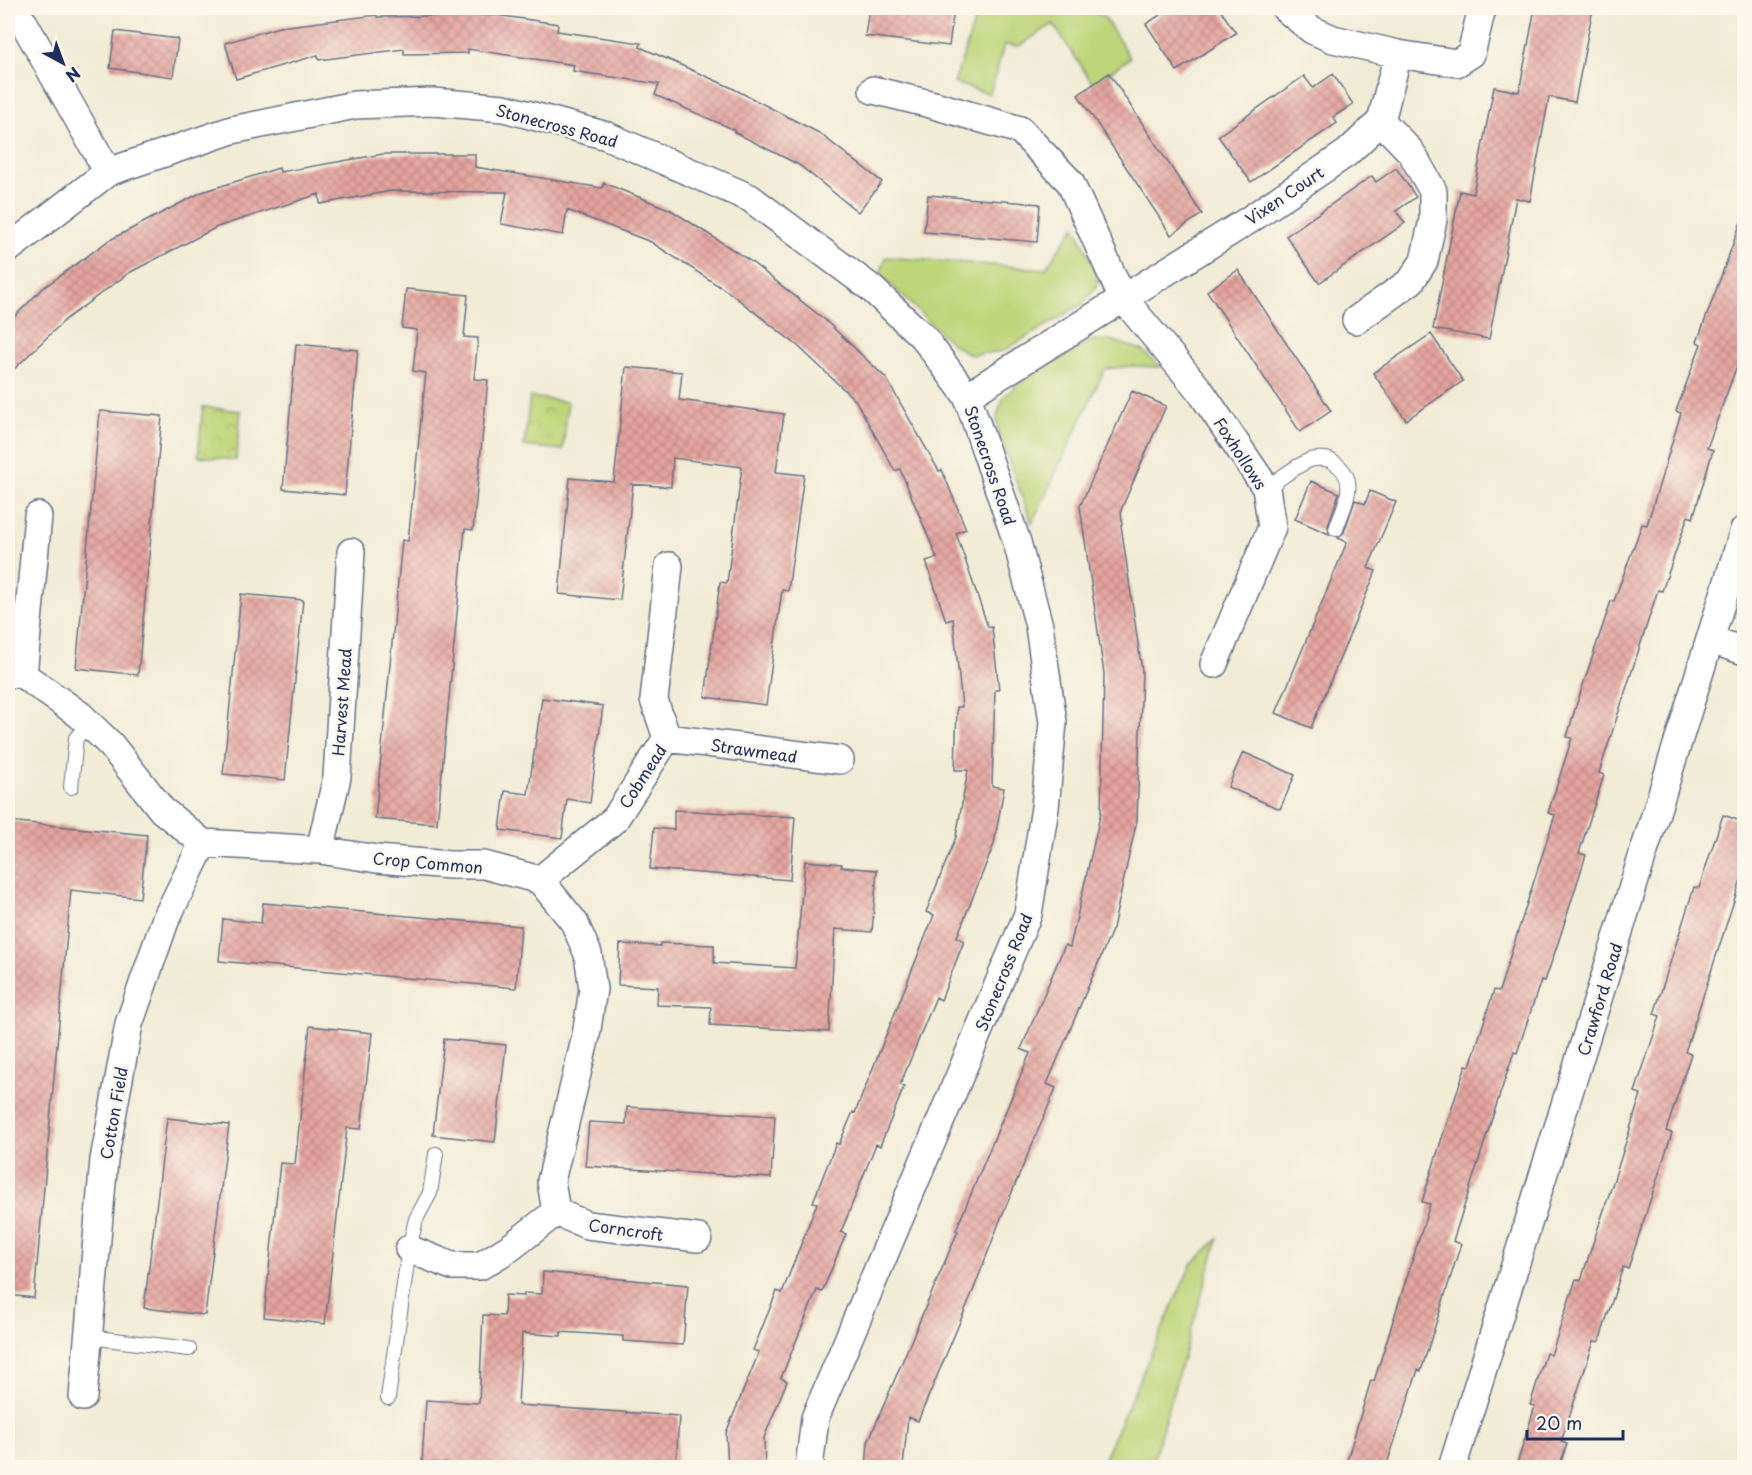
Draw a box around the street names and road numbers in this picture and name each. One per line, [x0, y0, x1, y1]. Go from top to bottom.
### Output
street label: Stonecross Road [493, 97, 621, 153]
street label: Vixen Court [1240, 160, 1329, 230]
street label: Stonecross Road [959, 402, 1023, 528]
street label: Foxhollows [1209, 412, 1273, 494]
street label: Harvest Mead [325, 647, 357, 757]
street label: Strawmead [709, 732, 799, 768]
street label: Cobmead [612, 739, 672, 813]
street label: Crop Common [372, 845, 484, 879]
street label: Stonecross Road [968, 909, 1038, 1035]
street label: Crawford Road [1570, 940, 1628, 1058]
street label: Cotton Field [93, 1065, 133, 1161]
street label: Corncroft [587, 1212, 665, 1246]

